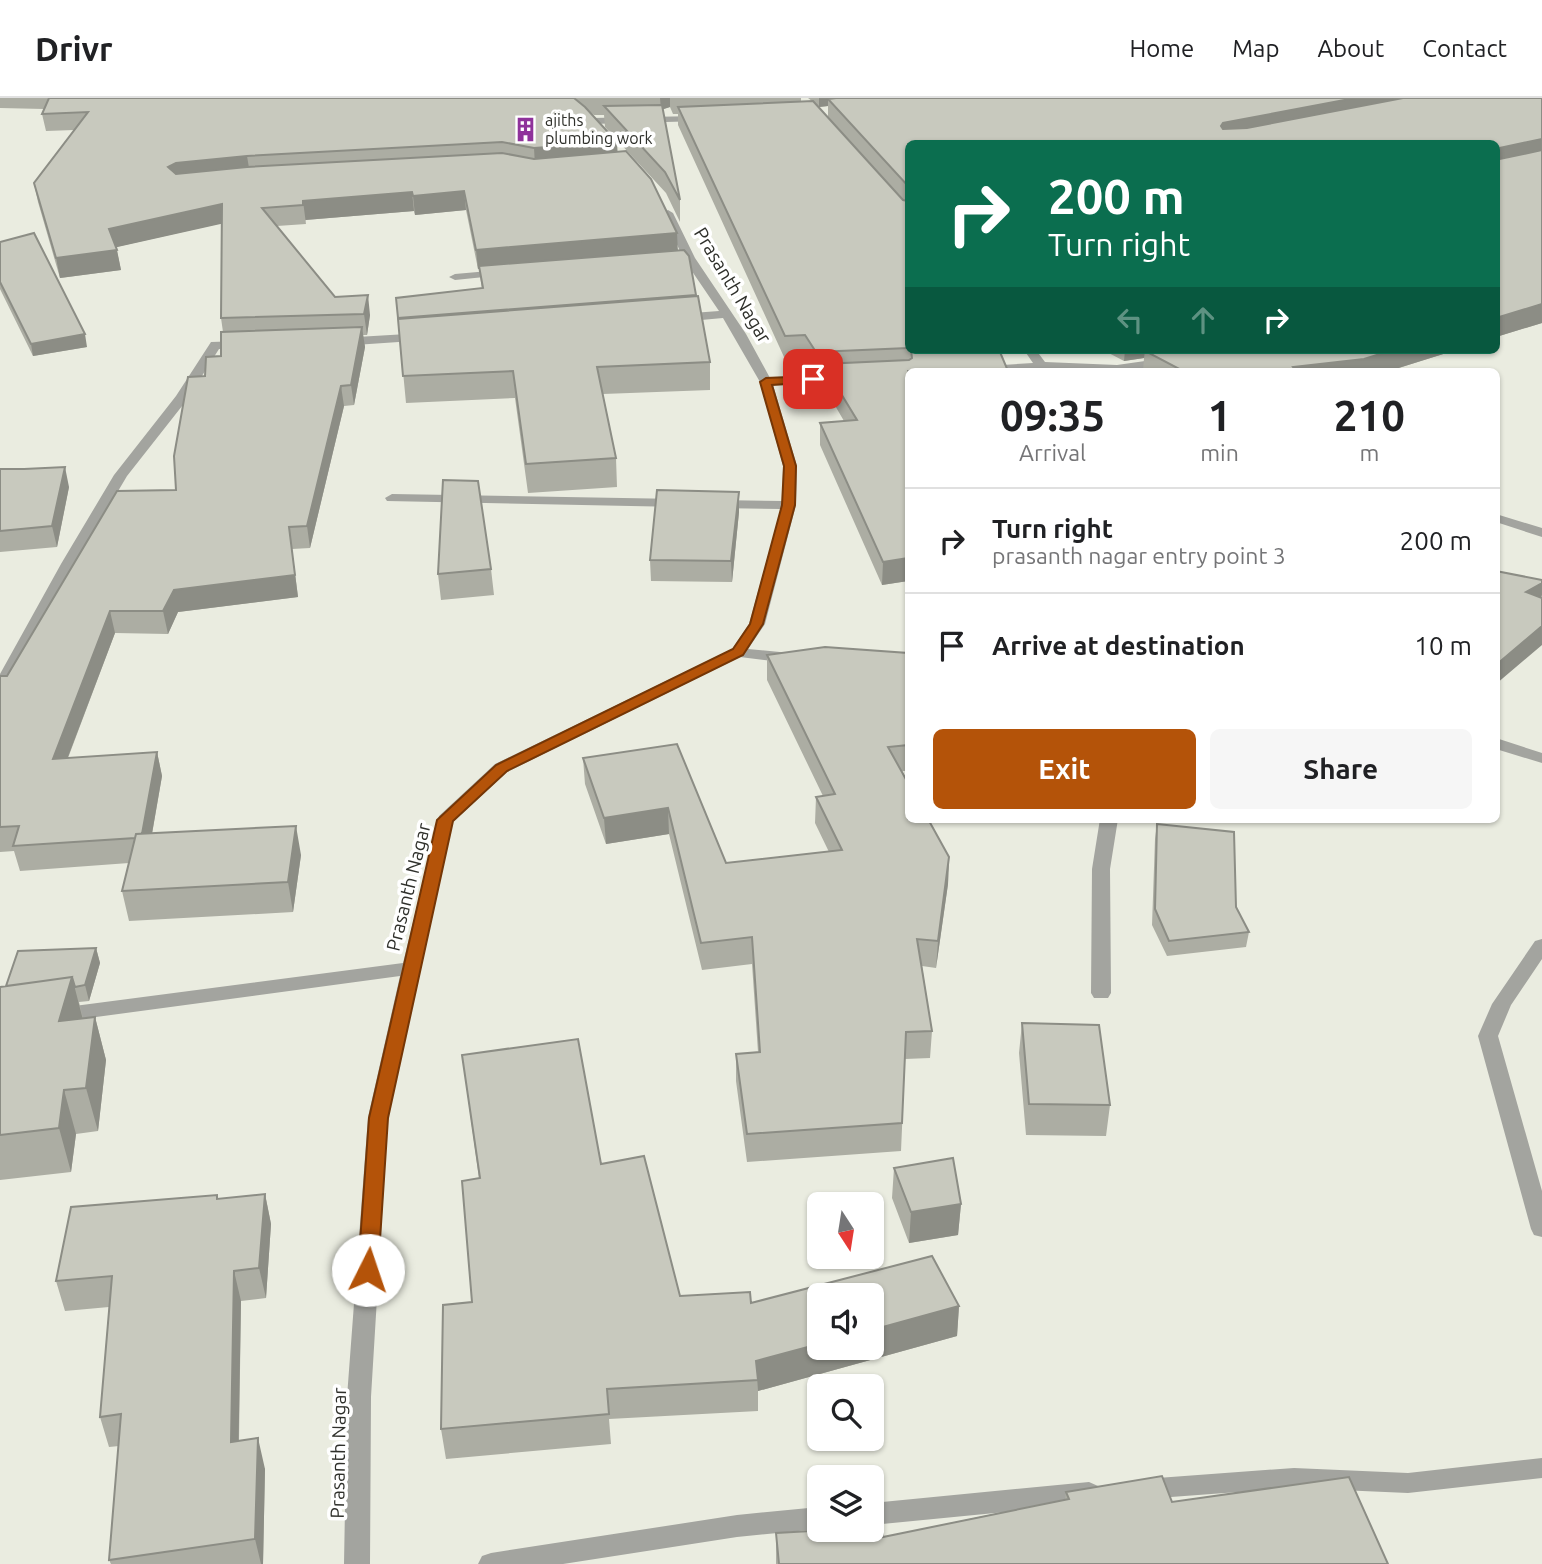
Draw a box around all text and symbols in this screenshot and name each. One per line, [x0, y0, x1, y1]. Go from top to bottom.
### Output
text: Drivr [35, 30, 113, 67]
text: Home [1129, 35, 1194, 62]
text: Map [1232, 35, 1279, 62]
text: About [1317, 35, 1384, 62]
text: Contact [1422, 35, 1507, 62]
place label: ajiths plumbing work [545, 111, 653, 147]
building icon: ajiths plumbing work [511, 115, 539, 143]
icon: right [933, 168, 1024, 259]
text: 200 m [1048, 168, 1185, 223]
street label: Prasanth Nagar [690, 223, 776, 347]
text: Turn right [1048, 226, 1190, 262]
icon: left [1111, 301, 1149, 339]
icon: ahead [1184, 301, 1222, 339]
icon: right [1257, 301, 1295, 339]
pin [783, 349, 843, 409]
icon: arrive [794, 360, 832, 398]
text: 09:35 [1000, 392, 1105, 439]
text: 1 [1208, 392, 1231, 439]
text: 210 [1334, 392, 1405, 439]
text: Arrival [1019, 440, 1086, 465]
text: min [1200, 440, 1239, 465]
text: m [1359, 440, 1379, 465]
text: Turn right [992, 514, 1113, 543]
icon: right [933, 522, 971, 560]
text: 200 m [1400, 526, 1472, 555]
text: prasanth nagar entry point 3 [992, 543, 1286, 568]
icon: arrive [933, 627, 971, 665]
text: Arrive at destination [992, 631, 1245, 660]
text: 10 m [1414, 631, 1472, 660]
button: Exit [933, 729, 1196, 809]
button: Share [1210, 729, 1472, 809]
street label: Prasanth Nagar [381, 821, 435, 953]
north arrow [807, 1192, 884, 1269]
map controls [807, 1192, 884, 1542]
position arrow [331, 1233, 405, 1307]
button: sound [807, 1283, 884, 1360]
button: search [807, 1374, 884, 1451]
street label: Prasanth Nagar [326, 1387, 350, 1519]
button: layers [807, 1465, 884, 1542]

